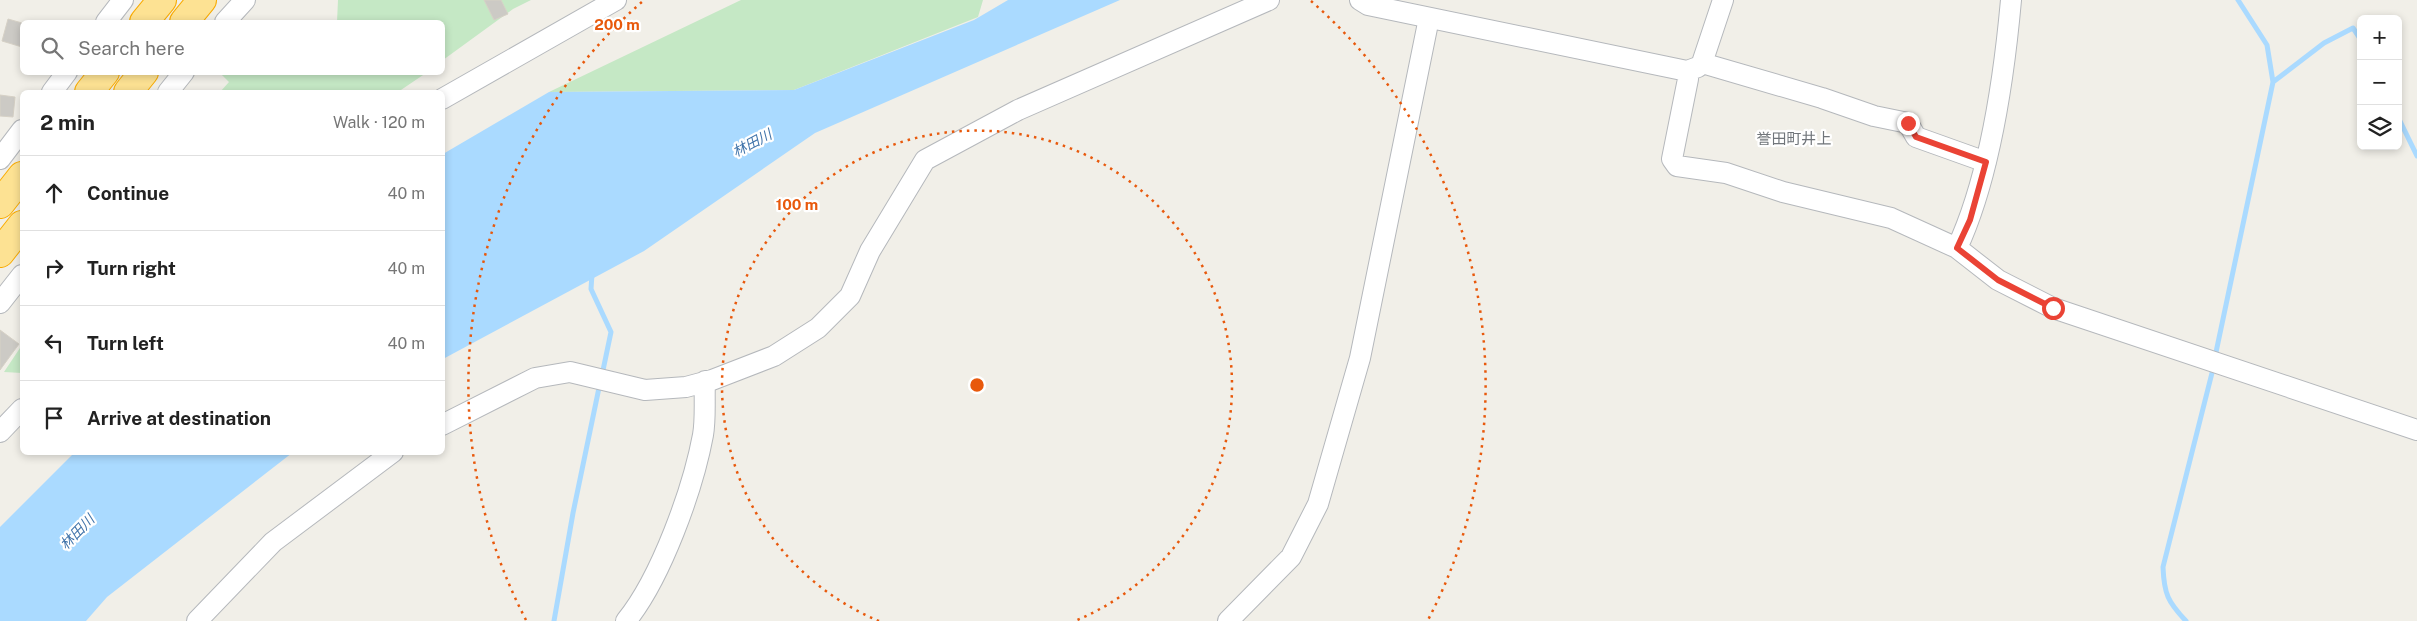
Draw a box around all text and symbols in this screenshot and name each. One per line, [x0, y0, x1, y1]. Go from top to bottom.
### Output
map controls [2357, 15, 2402, 150]
button: + [2357, 15, 2402, 60]
text: 200 m [594, 16, 640, 33]
search box [20, 20, 445, 75]
icon: search [38, 34, 66, 62]
text: Search here [78, 37, 185, 59]
button: − [2357, 60, 2402, 105]
button: layers [2357, 105, 2402, 150]
text: 2 min [40, 110, 95, 135]
route end [1897, 112, 1920, 135]
text: Walk · 120 m [333, 113, 425, 132]
water label: 林田川 [730, 125, 776, 160]
district label: 誉田町井上 [1756, 130, 1832, 147]
icon: ahead [40, 179, 68, 207]
text: Continue [87, 182, 169, 204]
text: 40 m [387, 184, 425, 203]
text: 100 m [776, 196, 818, 213]
icon: right [40, 254, 68, 282]
text: Turn right [87, 257, 176, 279]
text: 40 m [387, 259, 425, 278]
route start [2042, 297, 2065, 320]
icon: left [40, 329, 68, 357]
text: Turn left [87, 332, 164, 354]
text: 40 m [387, 334, 425, 353]
centre of rings [968, 376, 986, 394]
icon: arrive [40, 404, 68, 432]
text: Arrive at destination [87, 407, 271, 429]
water label: 林田川 [57, 510, 99, 553]

